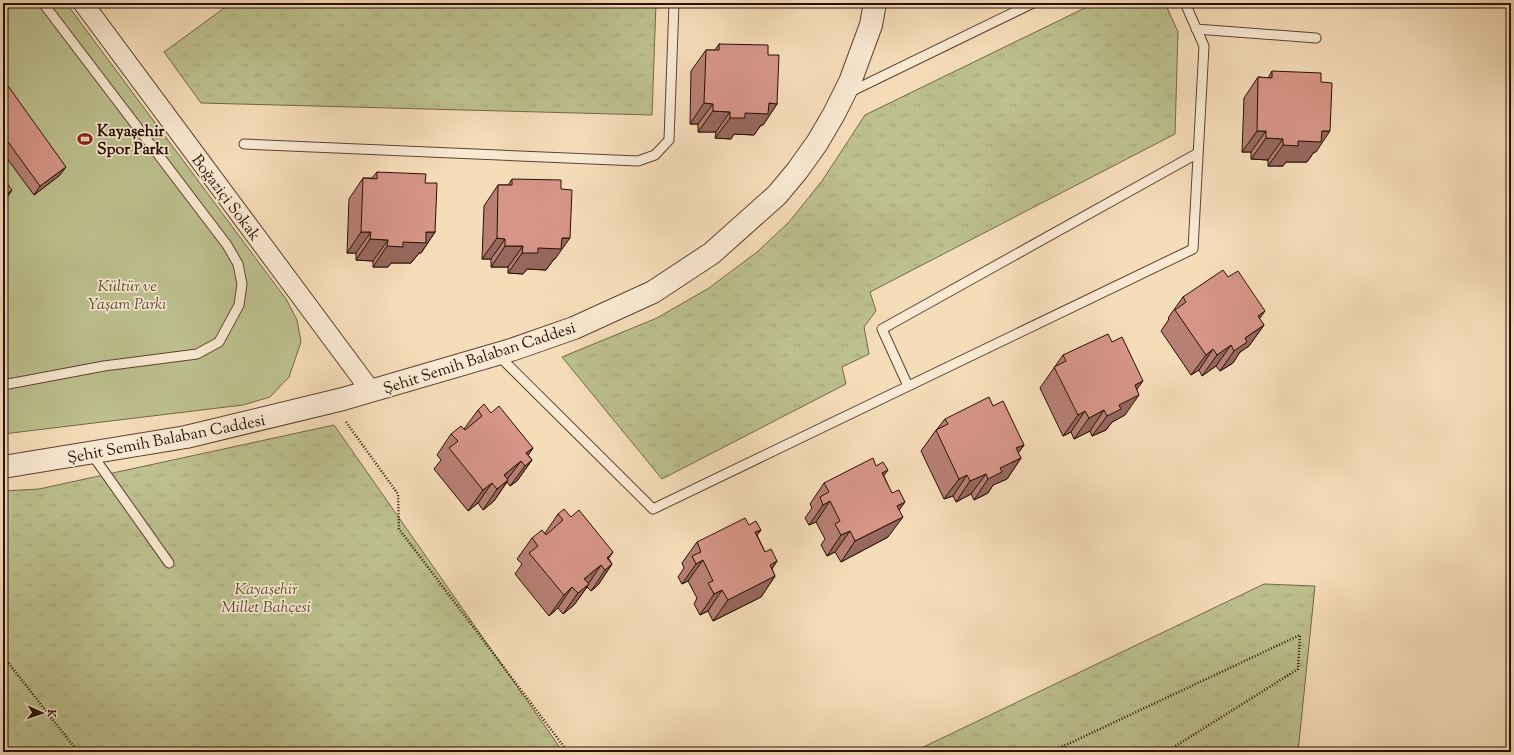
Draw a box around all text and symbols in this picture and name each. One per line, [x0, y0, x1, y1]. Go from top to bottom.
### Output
place label: Kayaşehir Spor Parkı [97, 121, 169, 162]
sports icon: Kayaşehir Spor Parkı [76, 130, 94, 148]
street label: Boğaziçi Sokak [185, 151, 265, 247]
park label: Kültür ve Yaşam Parkı [88, 276, 166, 317]
street label: Şehit Semih Balaban Caddesi [381, 317, 579, 401]
street label: Şehit Semih Balaban Caddesi [66, 410, 268, 471]
park label: Kayaşehir Millet Bahçesi [221, 579, 311, 620]
north arrow [22, 693, 62, 733]
text: K [43, 708, 59, 718]

